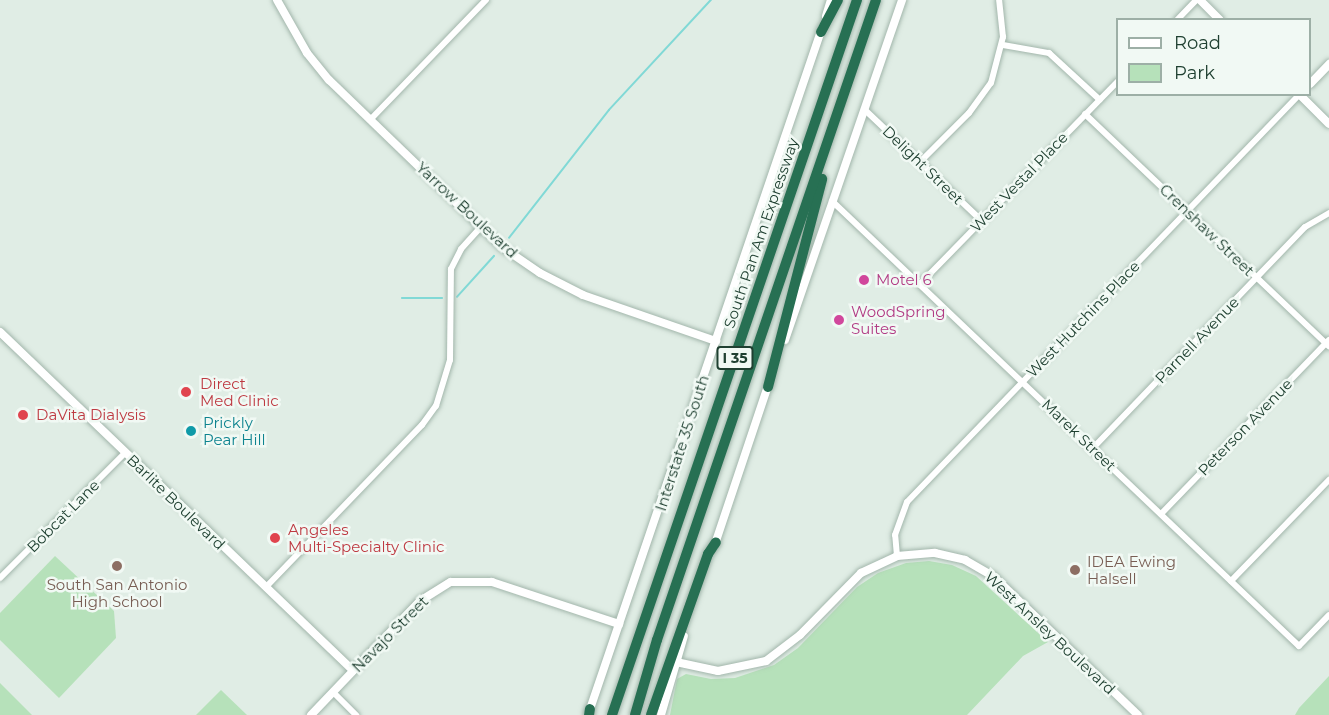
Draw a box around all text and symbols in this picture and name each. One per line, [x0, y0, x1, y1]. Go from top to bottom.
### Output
legend [1116, 18, 1311, 96]
text: Road [1174, 32, 1221, 54]
text: Park [1174, 62, 1215, 84]
street label: Delight Street [879, 122, 967, 208]
street label: West Vestal Place [967, 128, 1071, 236]
street label: South Pan Am Expressway [720, 136, 802, 330]
street label: Yarrow Boulevard [413, 158, 521, 262]
street label: Crenshaw Street [1156, 180, 1258, 280]
street label: West Hutchins Place [1023, 257, 1143, 381]
place label: Motel 6 [876, 271, 932, 289]
marker: Motel 6 [857, 273, 871, 287]
street label: Parnell Avenue [1151, 293, 1243, 387]
place label: WoodSpring Suites [851, 302, 946, 337]
marker: WoodSpring Suites [832, 313, 846, 327]
road number: I 35 [716, 347, 754, 369]
street label: Interstate 35 South [652, 373, 712, 513]
place label: Direct Med Clinic [200, 374, 279, 409]
street label: Peterson Avenue [1194, 375, 1296, 479]
marker: Direct Med Clinic [177, 383, 195, 401]
street label: Marek Street [1038, 395, 1120, 475]
marker: DaVita Dialysis [14, 406, 32, 424]
place label: DaVita Dialysis [36, 406, 146, 424]
place label: Prickly Pear Hill [203, 413, 266, 448]
marker: Prickly Pear Hill [184, 424, 198, 438]
street label: Barlite Boulevard [123, 451, 229, 553]
street label: Bobcat Lane [23, 476, 103, 556]
place label: Angeles Multi-Specialty Clinic [288, 520, 444, 555]
marker: Angeles Multi-Specialty Clinic [266, 529, 284, 547]
place label: IDEA Ewing Halsell [1087, 552, 1176, 587]
marker: South San Antonio High School [110, 559, 124, 573]
marker: IDEA Ewing Halsell [1068, 563, 1082, 577]
street label: West Ansley Boulevard [981, 568, 1119, 698]
place label: South San Antonio High School [47, 575, 187, 610]
street label: Navajo Street [348, 592, 432, 676]

